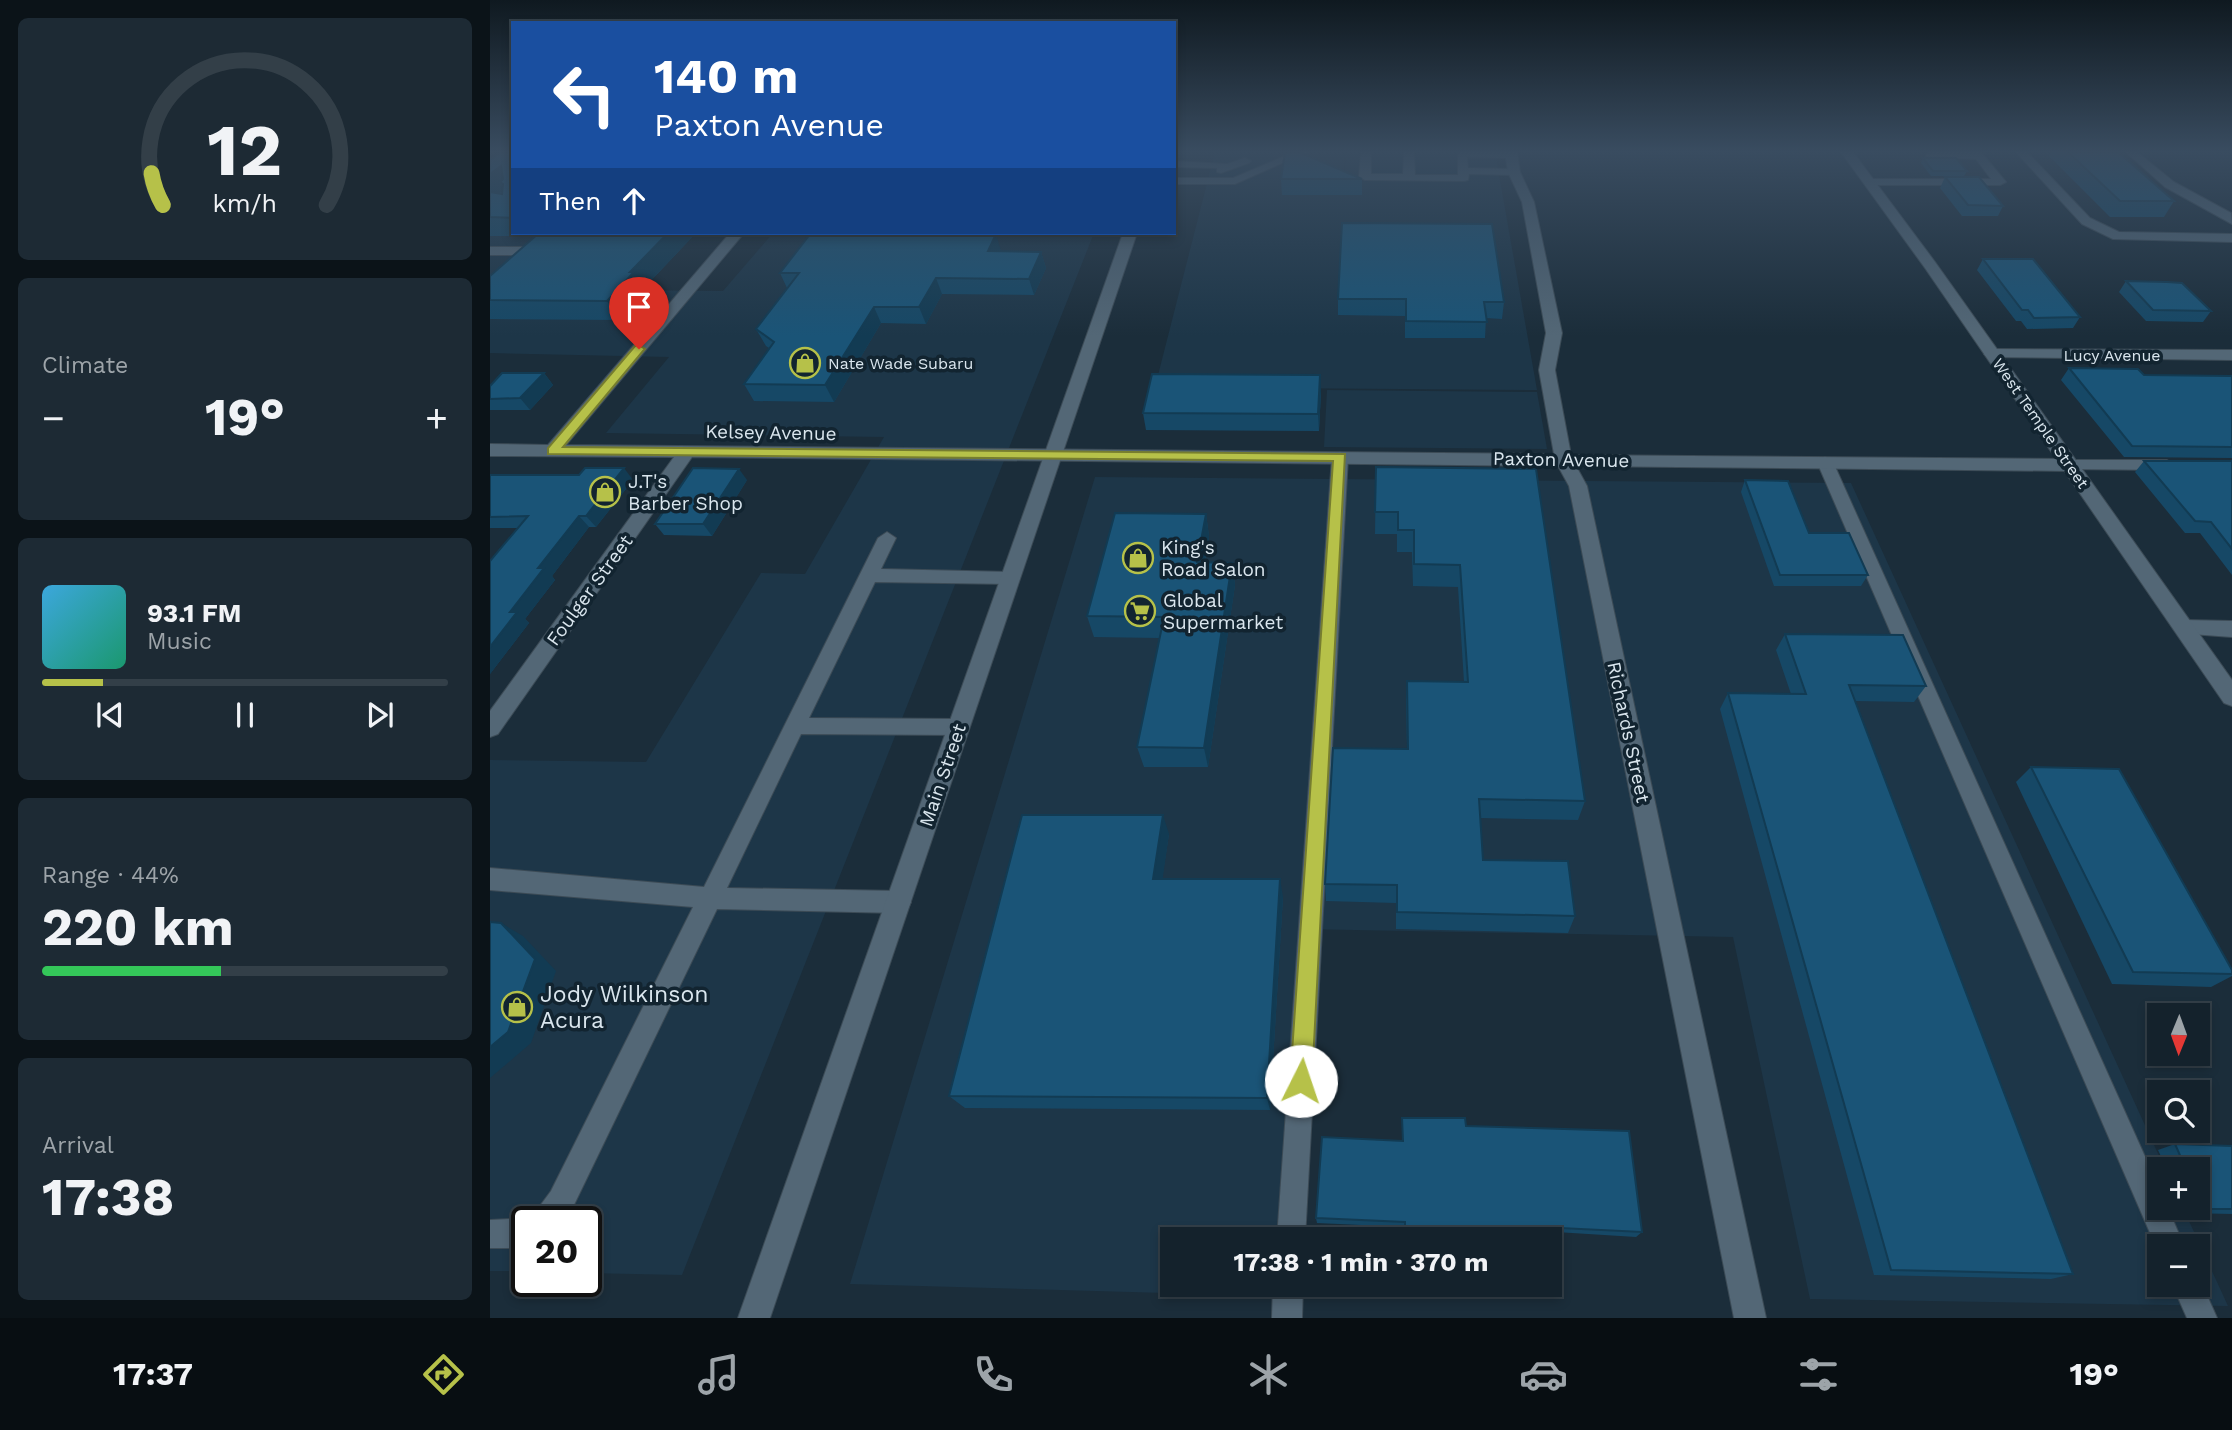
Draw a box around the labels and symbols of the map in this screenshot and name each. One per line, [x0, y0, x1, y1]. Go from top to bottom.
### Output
pin [609, 277, 669, 349]
shop icon: Nate Wade Subaru [788, 346, 822, 380]
street label: Lucy Avenue [2063, 346, 2161, 365]
place label: Nate Wade Subaru [828, 354, 973, 373]
street label: West Temple Street [1989, 355, 2093, 492]
street label: Kelsey Avenue [705, 420, 837, 445]
street label: Paxton Avenue [1493, 447, 1629, 472]
place label: J.T's Barber Shop [628, 470, 743, 515]
shop icon: J.T's Barber Shop [588, 475, 622, 509]
street label: Foulger Street [541, 530, 637, 650]
place label: King's Road Salon [1161, 536, 1266, 581]
shop icon: King's Road Salon [1121, 541, 1155, 575]
place label: Global Supermarket [1163, 589, 1283, 634]
supermarket icon: Global Supermarket [1123, 594, 1157, 628]
street label: Richards Street [1602, 659, 1655, 805]
street label: Main Street [914, 721, 971, 830]
place label: Jody Wilkinson Acura [540, 981, 708, 1034]
shop icon: Jody Wilkinson Acura [500, 990, 534, 1024]
north arrow [2147, 1003, 2210, 1066]
position arrow [1264, 1044, 1338, 1118]
speed limit sign: 20 [511, 1206, 602, 1297]

